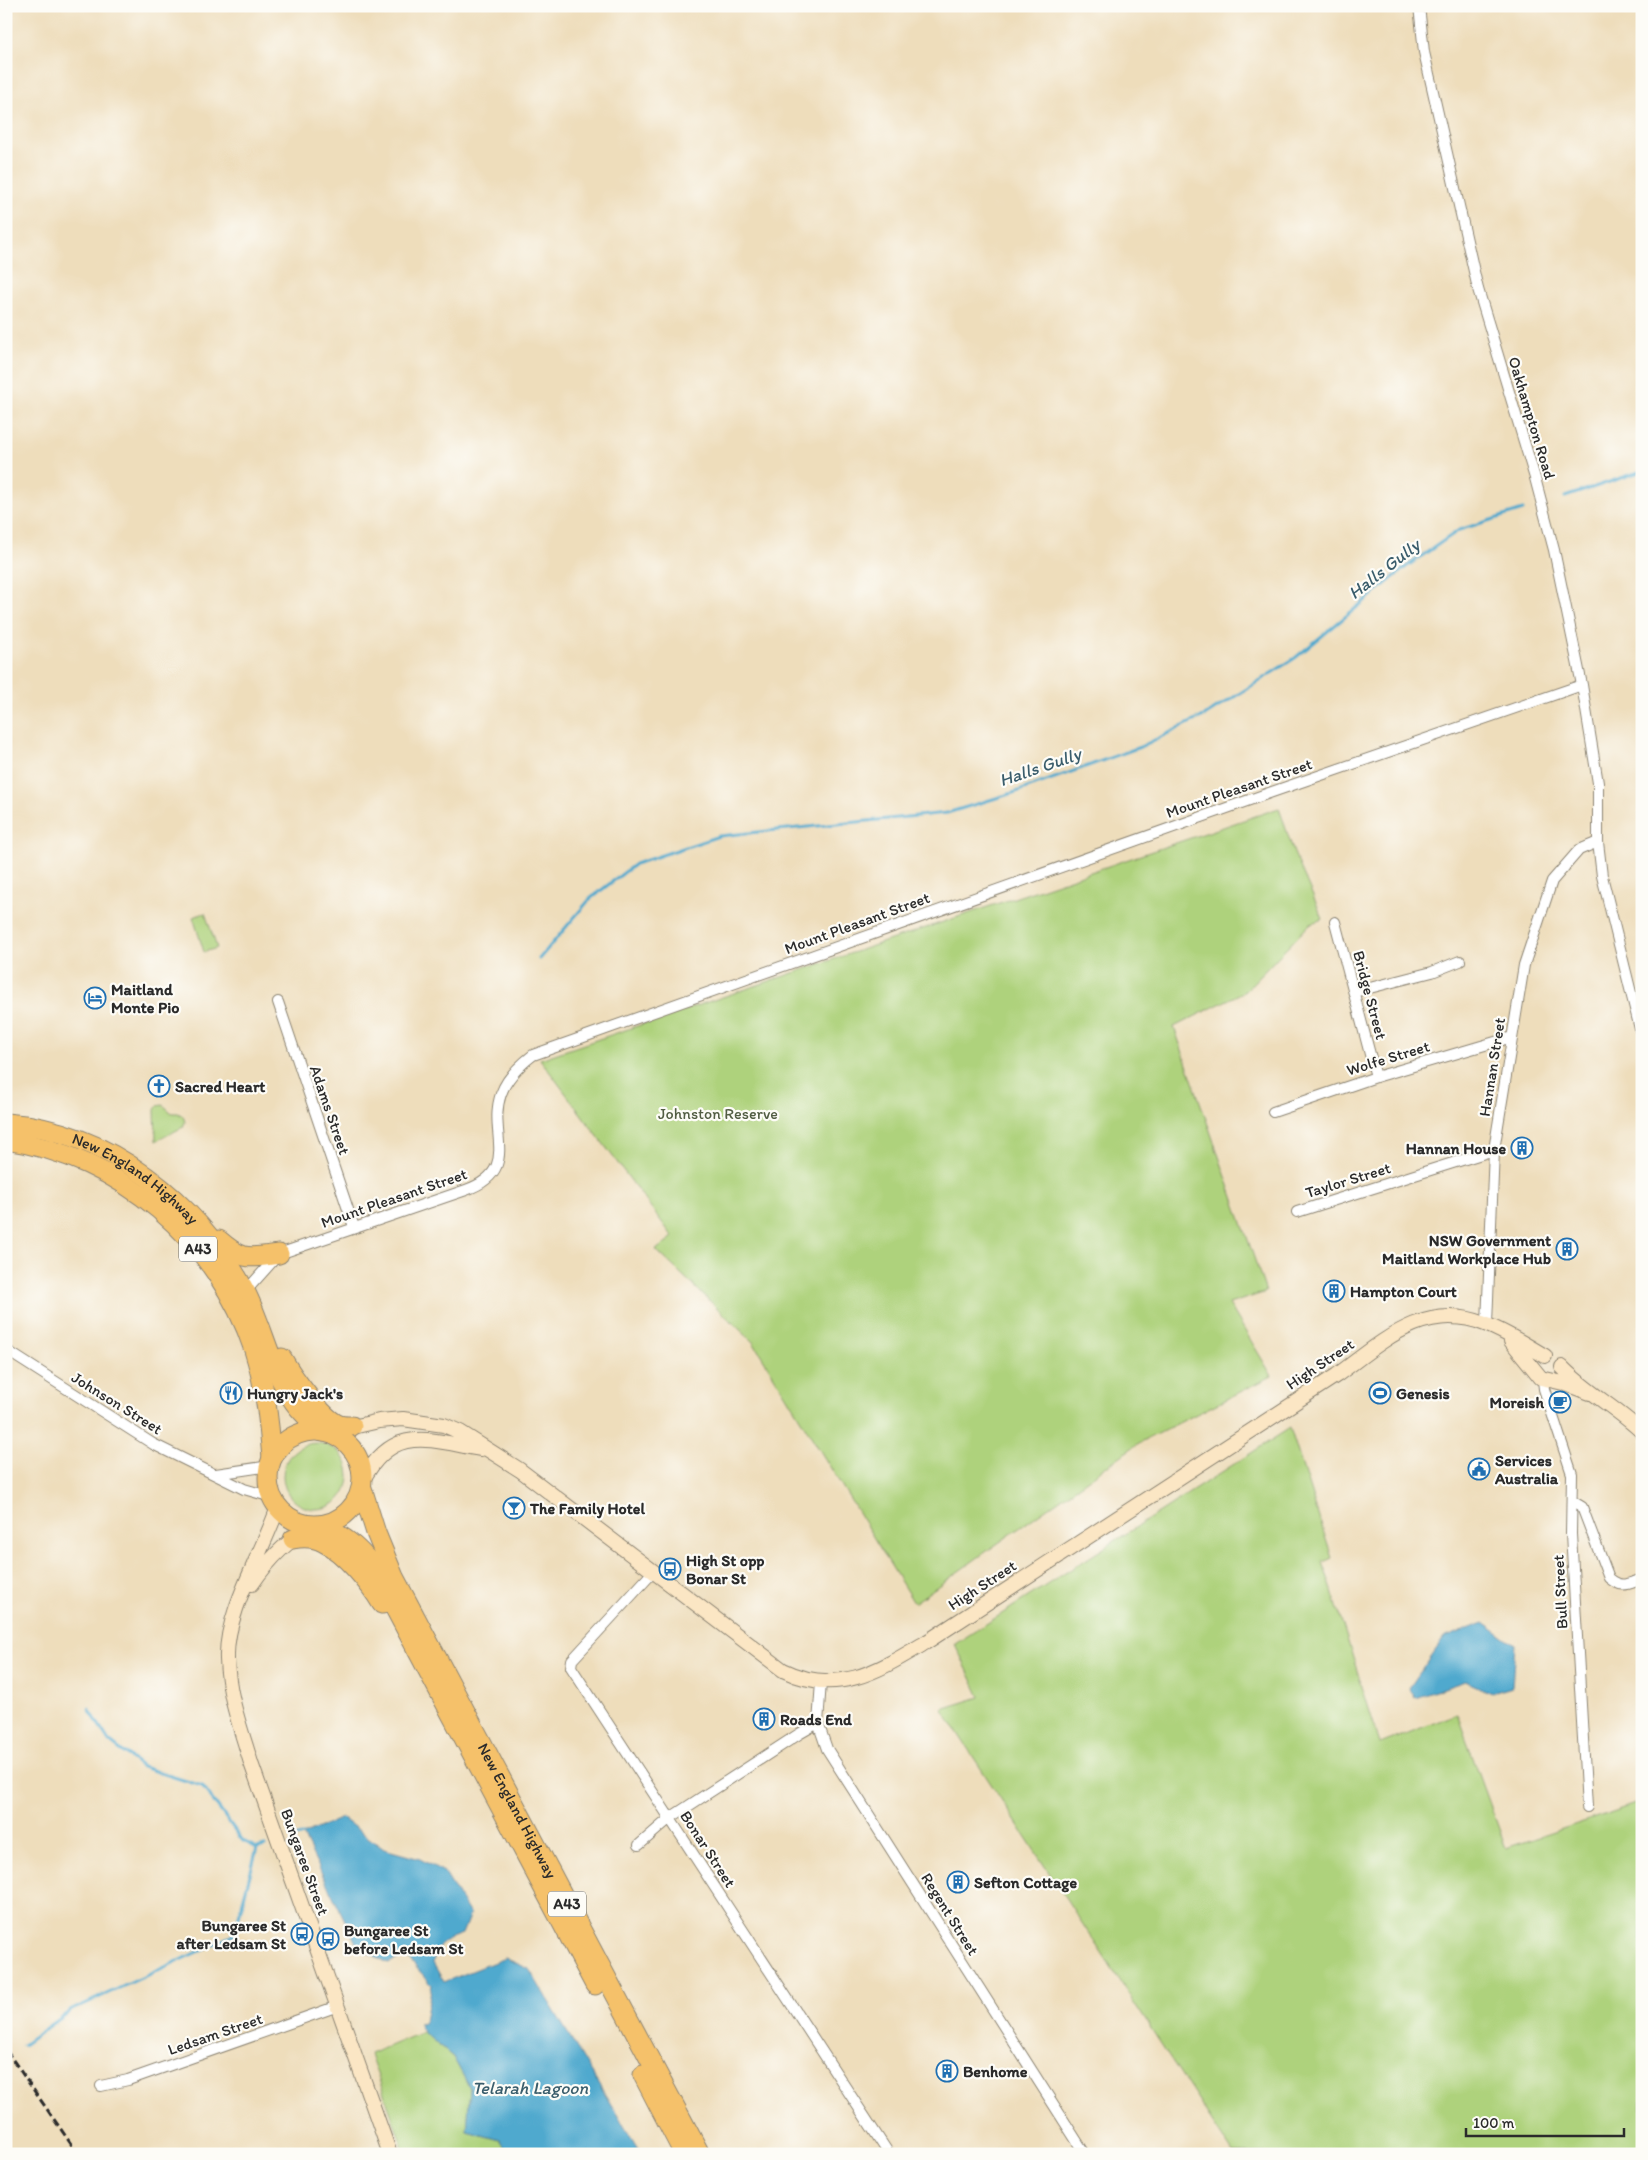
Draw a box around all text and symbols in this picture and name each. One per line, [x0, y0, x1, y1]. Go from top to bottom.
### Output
street label: Oakhampton Road [1504, 354, 1560, 482]
water label: Halls Gully [1344, 533, 1426, 604]
water label: Halls Gully [996, 742, 1086, 791]
street label: Mount Pleasant Street [1163, 754, 1315, 822]
street label: Mount Pleasant Street [782, 888, 932, 958]
street label: Bridge Street [1349, 949, 1391, 1041]
place label: Maitland Monte Pio [111, 980, 179, 1017]
hotel icon: Maitland Monte Pio [83, 986, 107, 1010]
street label: Hannan Street [1475, 1016, 1509, 1118]
street label: Wolfe Street [1344, 1036, 1432, 1080]
street label: Adams Street [306, 1063, 354, 1157]
church icon: Sacred Heart [147, 1074, 171, 1098]
place label: Sacred Heart [175, 1077, 265, 1096]
park label: Johnston Reserve [658, 1104, 778, 1123]
street label: New England Highway [70, 1128, 203, 1228]
building icon: Hannan House [1510, 1136, 1534, 1160]
place label: Hannan House [1406, 1139, 1506, 1158]
street label: Taylor Street [1303, 1158, 1393, 1202]
street label: Mount Pleasant Street [318, 1164, 470, 1232]
place label: NSW Government Maitland Workplace Hub [1382, 1231, 1551, 1269]
road number: A43 [179, 1236, 217, 1262]
building icon: NSW Government Maitland Workplace Hub [1555, 1237, 1579, 1261]
building icon: Hampton Court [1322, 1279, 1346, 1303]
place label: Hampton Court [1350, 1282, 1457, 1302]
street label: High Street [1282, 1334, 1358, 1394]
street label: Johnson Street [68, 1368, 166, 1438]
restaurant icon: Hungry Jack's [219, 1381, 243, 1405]
sports icon: Genesis [1368, 1381, 1392, 1405]
place label: Hungry Jack's [247, 1384, 343, 1404]
place label: Genesis [1396, 1384, 1450, 1403]
cafe icon: Moreish [1548, 1390, 1572, 1414]
place label: Moreish [1490, 1393, 1544, 1412]
place label: Services Australia [1494, 1451, 1559, 1488]
public building icon: Services Australia [1467, 1457, 1491, 1481]
bar icon: The Family Hotel [502, 1496, 526, 1520]
place label: The Family Hotel [529, 1499, 645, 1519]
place label: High St opp Bonar St [686, 1551, 764, 1588]
street label: Bull Street [1549, 1554, 1571, 1630]
street label: High Street [944, 1556, 1020, 1614]
bus stop icon: High St opp Bonar St [658, 1557, 682, 1581]
building icon: Roads End [752, 1707, 776, 1731]
place label: Roads End [780, 1710, 852, 1729]
street label: New England Highway [474, 1740, 562, 1882]
street label: Bungaree Street [277, 1806, 333, 1918]
street label: Bonar Street [676, 1807, 740, 1891]
street label: Regent Street [917, 1869, 983, 1959]
building icon: Sefton Cottage [946, 1870, 970, 1894]
place label: Sefton Cottage [974, 1873, 1077, 1893]
road number: A43 [548, 1892, 586, 1916]
place label: Bungaree St after Ledsam St [176, 1916, 286, 1953]
place label: Bungaree St before Ledsam St [344, 1921, 463, 1958]
bus stop icon: Bungaree St after Ledsam St [290, 1922, 314, 1946]
bus stop icon: Bungaree St before Ledsam St [316, 1927, 340, 1951]
street label: Ledsam Street [165, 2009, 265, 2059]
building icon: Benhome [935, 2059, 959, 2083]
place label: Benhome [963, 2062, 1028, 2081]
water label: Telarah Lagoon [472, 2077, 588, 2099]
scale bar [1466, 2105, 1623, 2137]
text: 100 m [1473, 2114, 1515, 2132]

